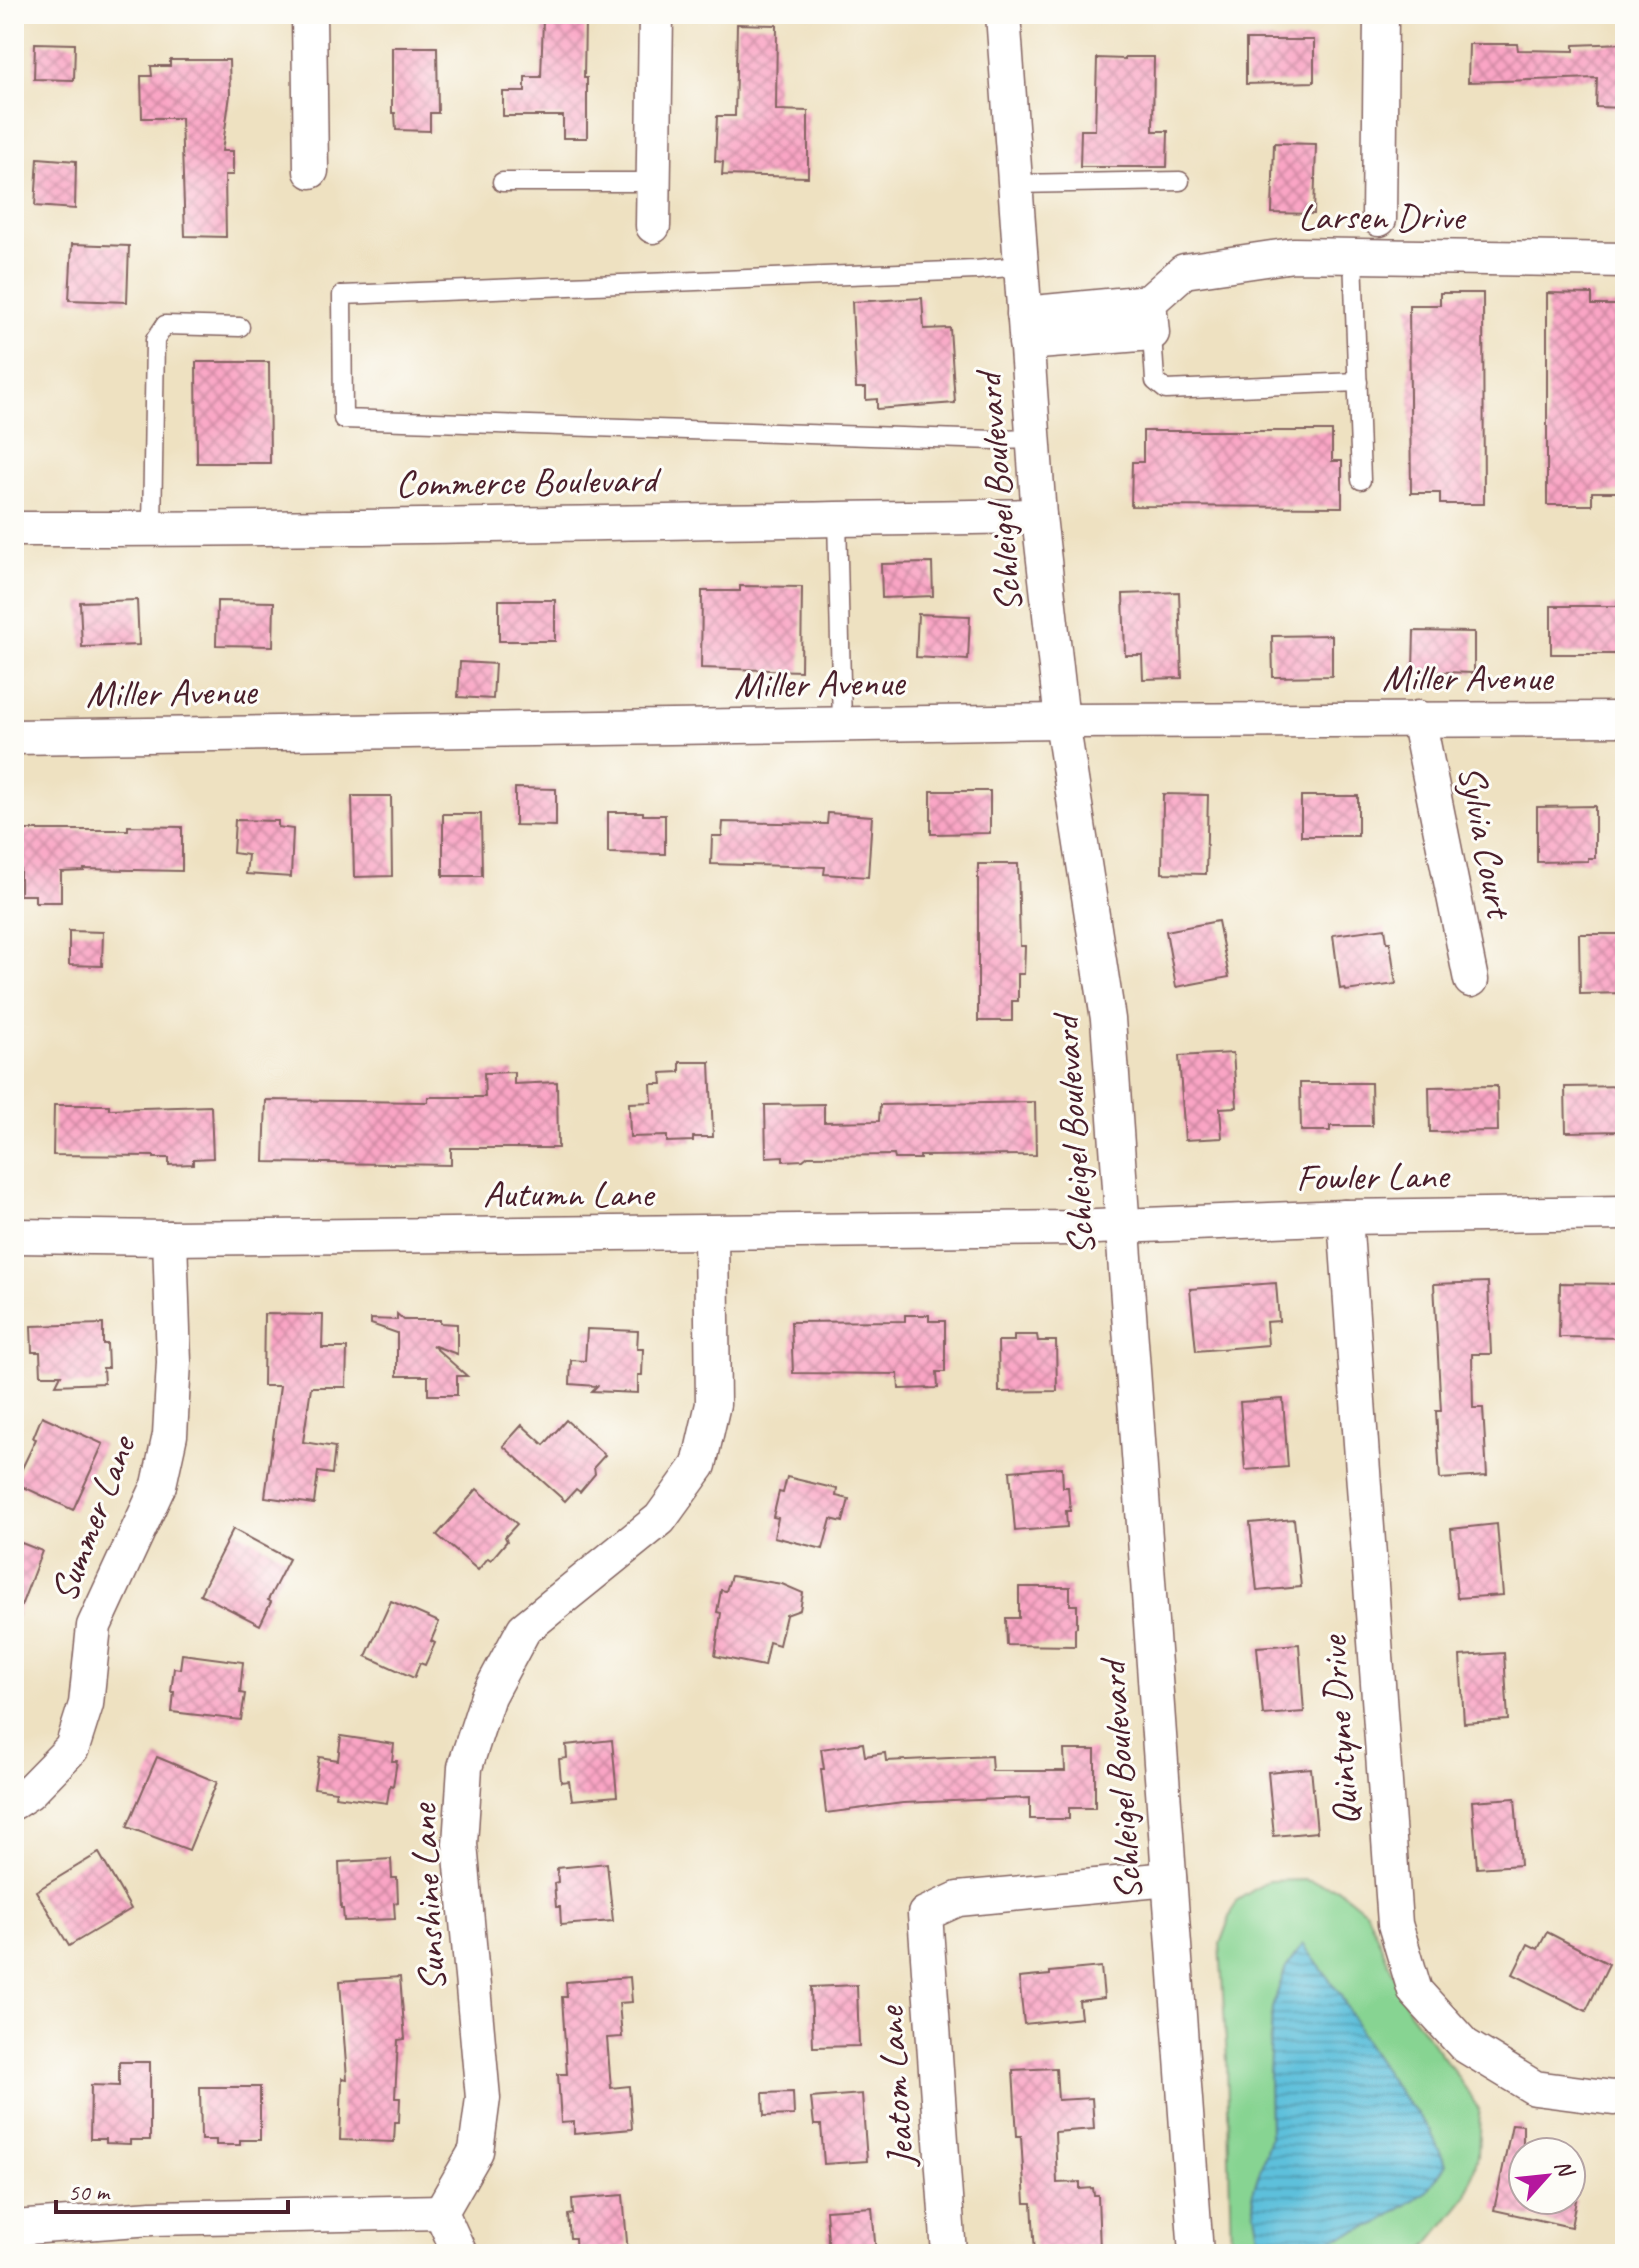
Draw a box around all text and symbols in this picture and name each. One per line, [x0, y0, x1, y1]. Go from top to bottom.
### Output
street label: Larsen Drive [1298, 193, 1467, 240]
street label: Schleigel Boulevard [964, 367, 1032, 614]
street label: Commerce Boulevard [395, 456, 663, 507]
street label: Miller Avenue [1382, 654, 1555, 701]
street label: Miller Avenue [733, 658, 907, 708]
street label: Miller Avenue [85, 667, 259, 717]
street label: Sylvia Court [1448, 761, 1524, 924]
street label: Schleigel Boulevard [1041, 1010, 1105, 1257]
street label: Fowler Lane [1296, 1152, 1451, 1201]
street label: Autumn Lane [483, 1170, 656, 1217]
street label: Summer Lane [40, 1428, 146, 1608]
street label: Quintyne Drive [1309, 1632, 1370, 1827]
street label: Schleigel Boulevard [1088, 1655, 1152, 1902]
street label: Sunshine Lane [399, 1801, 456, 1993]
street label: Jeatom Lane [866, 2003, 925, 2170]
north arrow [1507, 2136, 1587, 2216]
text: N [1548, 2155, 1581, 2183]
scale bar [56, 2164, 288, 2214]
text: 50 m [68, 2177, 111, 2207]

